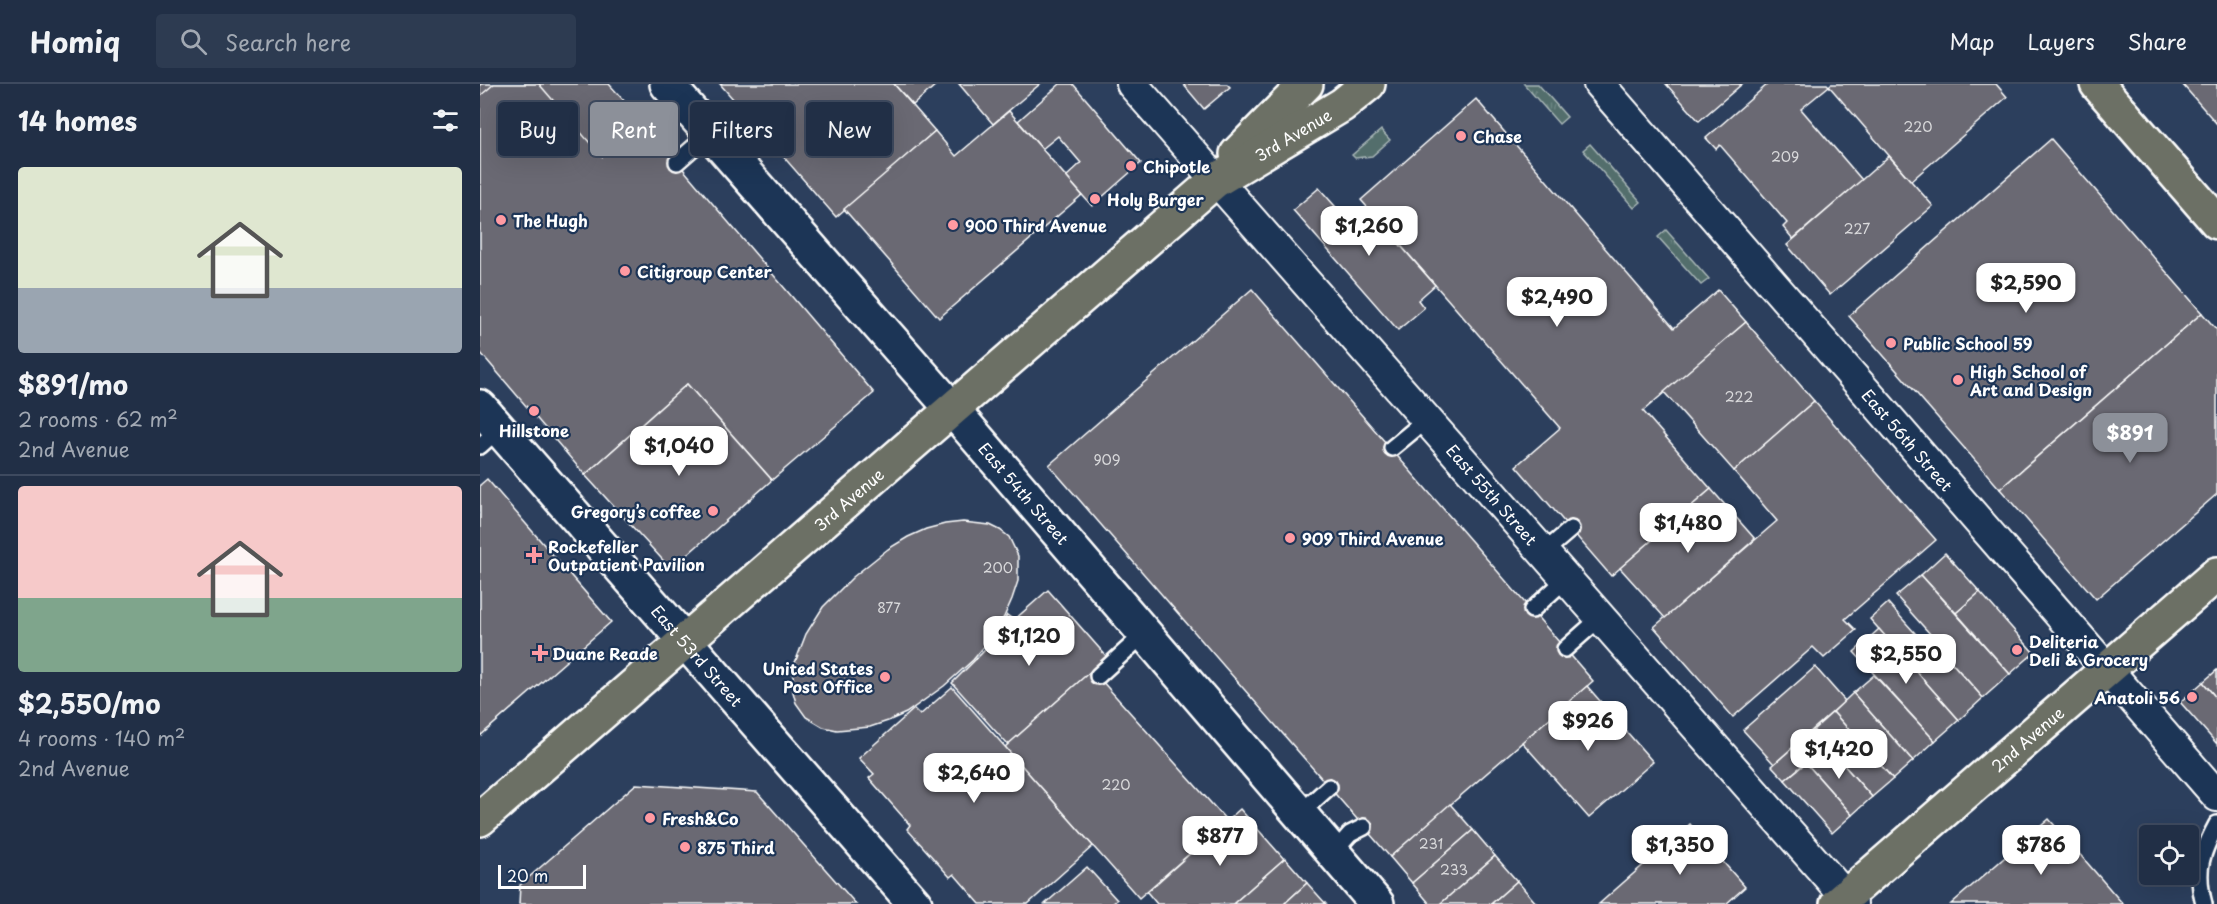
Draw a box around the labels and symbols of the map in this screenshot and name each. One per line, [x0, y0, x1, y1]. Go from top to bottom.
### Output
street label: 3rd Avenue [1250, 102, 1336, 167]
house number: 220 [1904, 116, 1932, 137]
place label: Chase [1473, 124, 1522, 148]
marker: Chase [1454, 129, 1468, 143]
house number: 209 [1771, 146, 1799, 167]
place label: Chipotle [1143, 154, 1210, 178]
marker: Chipotle [1124, 159, 1138, 173]
place label: Holy Burger [1107, 187, 1204, 211]
marker: Holy Burger [1088, 192, 1102, 206]
pin: $1,260 [1320, 206, 1418, 257]
place label: The Hugh [513, 208, 588, 232]
marker: The Hugh [494, 213, 508, 227]
place label: 900 Third Avenue [965, 213, 1107, 237]
marker: 900 Third Avenue [946, 218, 960, 232]
house number: 227 [1844, 218, 1870, 239]
place label: Citigroup Center [637, 259, 772, 283]
pin: $2,590 [1977, 263, 2075, 314]
marker: Citigroup Center [618, 264, 632, 278]
pin: $2,490 [1508, 277, 1606, 328]
place label: Public School 59 [1903, 331, 2033, 355]
marker: Public School 59 [1884, 336, 1898, 350]
place label: High School of Art and Design [1969, 359, 2092, 401]
marker: High School of Art and Design [1951, 373, 1965, 387]
street label: East 56th Street [1857, 383, 1959, 496]
house number: 222 [1725, 386, 1753, 407]
marker: Hillstone [527, 404, 541, 418]
pin: $891 [2094, 413, 2166, 464]
place label: Hillstone [499, 418, 569, 442]
pin: $1,040 [630, 426, 728, 477]
street label: East 54th Street [973, 437, 1075, 550]
street label: East 55th Street [1441, 438, 1544, 550]
house number: 909 [1093, 449, 1121, 470]
street label: 3rd Avenue [808, 462, 889, 536]
place label: Gregory’s coffee [571, 499, 701, 523]
pin: $1,480 [1639, 503, 1737, 554]
marker: Gregory’s coffee [706, 504, 720, 518]
place label: 909 Third Avenue [1302, 526, 1444, 550]
marker: 909 Third Avenue [1283, 531, 1297, 545]
place label: Rockefeller Outpatient Pavilion [548, 534, 705, 576]
marker: Rockefeller Outpatient Pavilion [525, 546, 543, 564]
house number: 200 [983, 557, 1013, 578]
house number: 877 [877, 597, 901, 618]
street label: East 53rd Street [646, 599, 749, 712]
pin: $1,120 [980, 616, 1078, 667]
place label: Deliteria Deli & Grocery [2029, 629, 2148, 671]
pin: $2,550 [1857, 634, 1955, 685]
place label: Duane Reade [552, 641, 658, 665]
marker: Deliteria Deli & Grocery [2010, 643, 2024, 657]
marker: Duane Reade [533, 646, 547, 660]
place label: United States Post Office [762, 656, 873, 698]
marker: United States Post Office [878, 670, 892, 684]
place label: Anatoli 56 [2093, 685, 2180, 709]
marker: Anatoli 56 [2185, 690, 2199, 704]
street label: 2nd Avenue [1986, 700, 2069, 777]
pin: $926 [1552, 701, 1624, 752]
pin: $1,420 [1790, 729, 1888, 780]
pin: $2,640 [925, 753, 1023, 804]
house number: 220 [1102, 774, 1130, 795]
place label: Fresh&Co [662, 806, 739, 830]
marker: Fresh&Co [643, 811, 657, 825]
pin: $877 [1184, 816, 1256, 867]
pin: $1,350 [1631, 825, 1729, 876]
pin: $786 [2005, 825, 2077, 876]
house number: 231 [1419, 833, 1443, 854]
place label: 875 Third [697, 835, 775, 859]
marker: 875 Third [678, 840, 692, 854]
house number: 233 [1440, 859, 1468, 880]
scale bar [498, 862, 586, 890]

